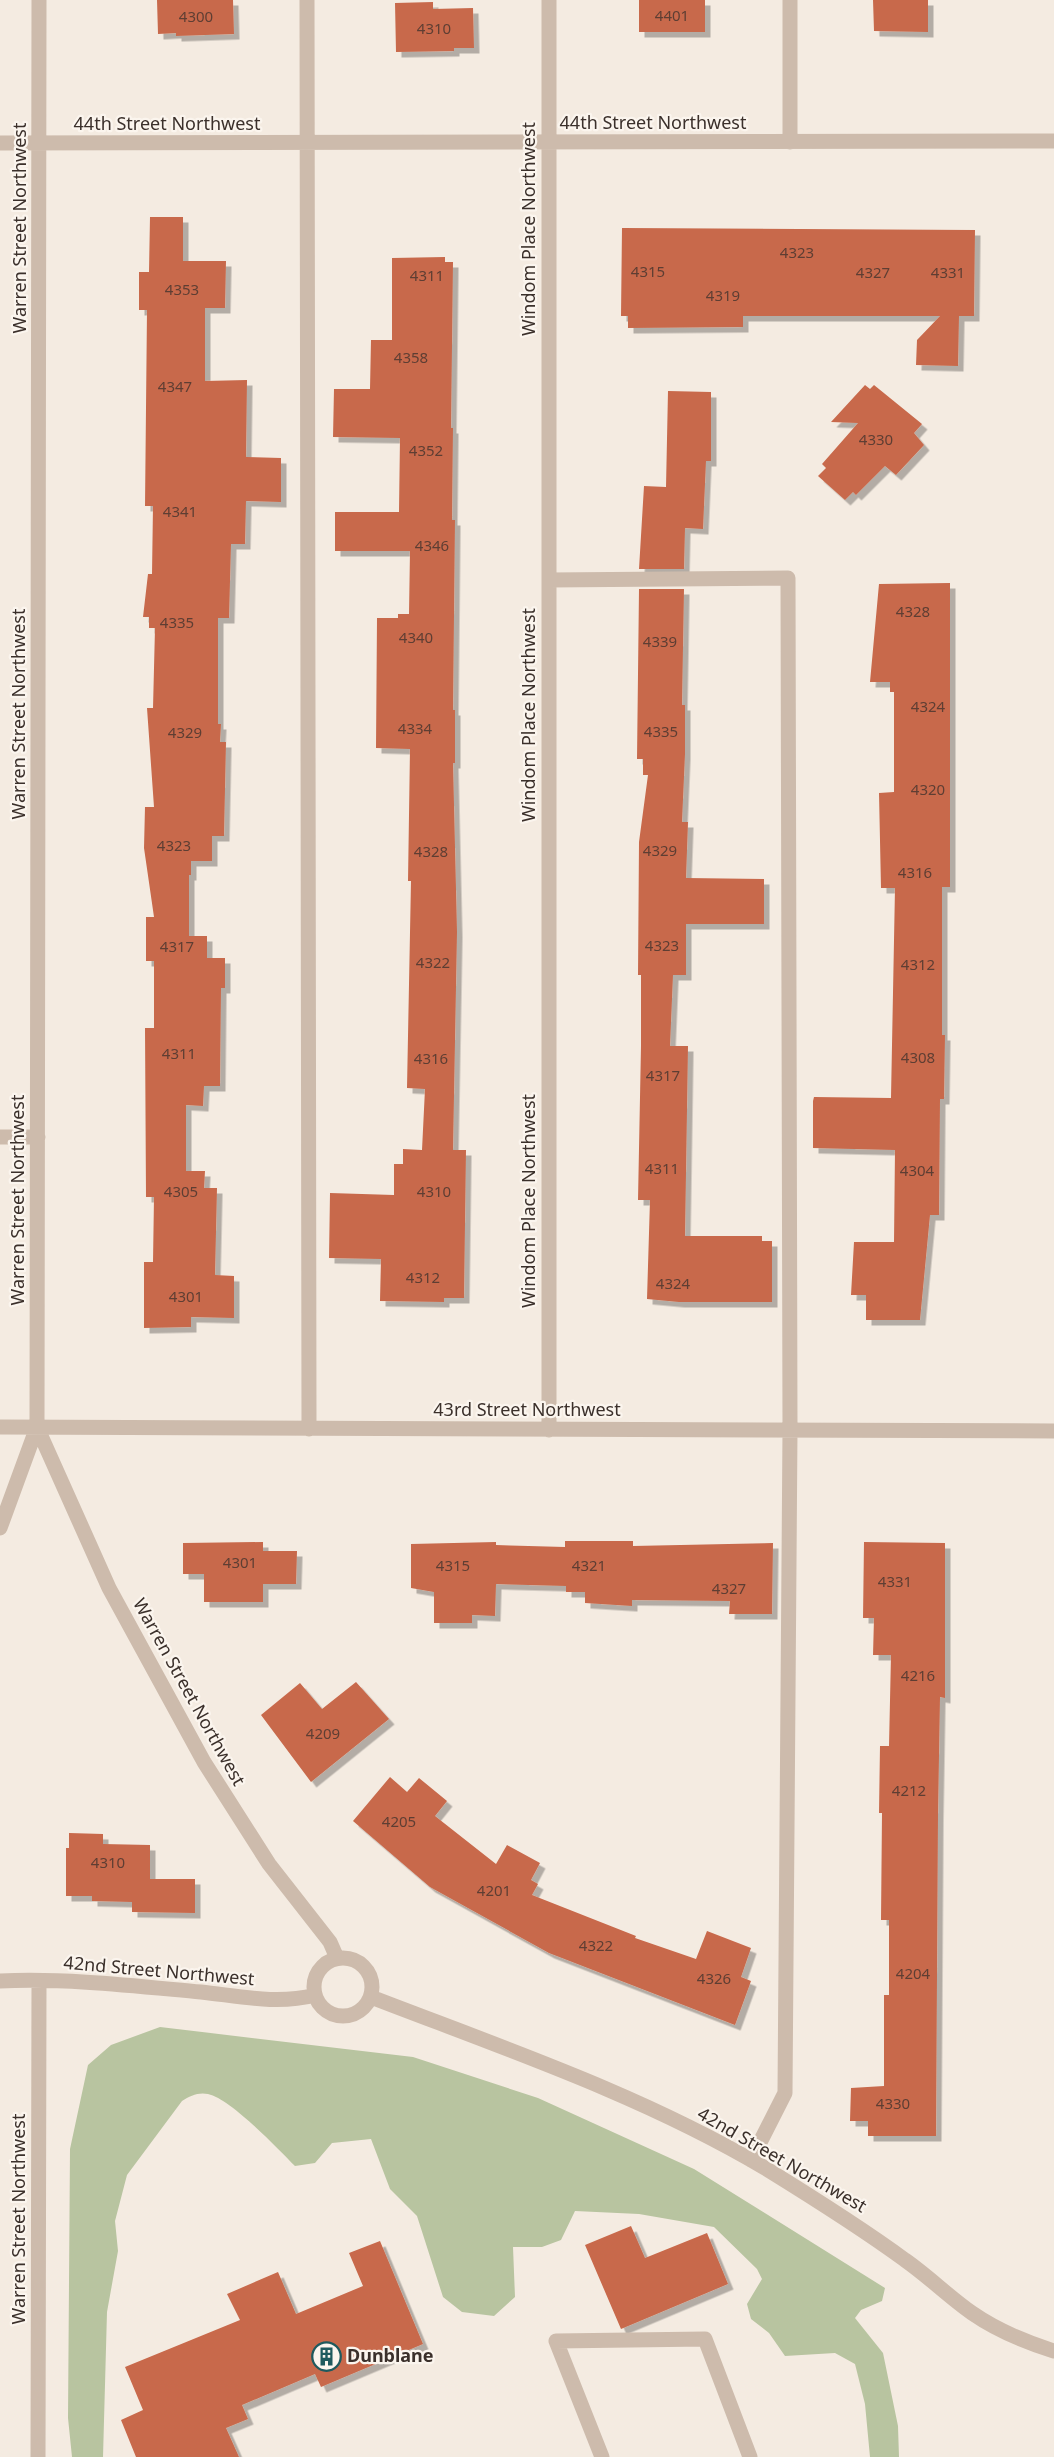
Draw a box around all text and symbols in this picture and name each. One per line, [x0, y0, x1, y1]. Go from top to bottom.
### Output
house number: 4401 [655, 5, 689, 25]
house number: 4300 [179, 6, 213, 26]
house number: 4310 [417, 18, 451, 38]
street label: 44th Street Northwest [560, 110, 747, 134]
street label: 44th Street Northwest [74, 111, 261, 135]
street label: Windom Place Northwest [516, 121, 540, 336]
street label: Warren Street Northwest [7, 122, 31, 333]
house number: 4323 [780, 242, 814, 262]
house number: 4315 [631, 261, 665, 281]
house number: 4327 [856, 262, 890, 282]
house number: 4331 [931, 262, 965, 282]
house number: 4311 [410, 265, 444, 285]
house number: 4353 [165, 279, 199, 299]
house number: 4319 [706, 285, 740, 305]
house number: 4358 [394, 347, 428, 367]
house number: 4347 [158, 376, 192, 396]
house number: 4330 [859, 429, 893, 449]
house number: 4352 [409, 440, 443, 460]
house number: 4341 [163, 501, 197, 521]
house number: 4346 [415, 535, 449, 555]
house number: 4328 [896, 601, 930, 621]
street label: Windom Place Northwest [516, 607, 540, 822]
street label: Warren Street Northwest [6, 608, 30, 819]
house number: 4335 [160, 612, 194, 632]
house number: 4340 [399, 627, 433, 647]
house number: 4339 [643, 631, 677, 651]
house number: 4324 [911, 696, 946, 716]
house number: 4334 [398, 718, 433, 738]
house number: 4335 [644, 721, 678, 741]
house number: 4329 [168, 722, 202, 742]
house number: 4320 [911, 779, 945, 799]
house number: 4323 [157, 835, 191, 855]
house number: 4329 [643, 840, 677, 860]
house number: 4328 [414, 841, 448, 861]
house number: 4316 [898, 862, 932, 882]
house number: 4323 [645, 935, 679, 955]
house number: 4317 [160, 936, 194, 956]
house number: 4322 [416, 952, 450, 972]
house number: 4312 [901, 954, 935, 974]
house number: 4311 [162, 1043, 196, 1063]
house number: 4308 [901, 1047, 935, 1067]
house number: 4316 [414, 1048, 448, 1068]
house number: 4317 [646, 1065, 680, 1085]
street label: Windom Place Northwest [516, 1093, 540, 1308]
street label: Warren Street Northwest [5, 1094, 29, 1305]
house number: 4311 [645, 1158, 679, 1178]
house number: 4304 [900, 1160, 935, 1180]
house number: 4305 [164, 1181, 198, 1201]
house number: 4310 [417, 1181, 451, 1201]
house number: 4312 [406, 1267, 440, 1287]
house number: 4324 [656, 1273, 691, 1293]
house number: 4301 [169, 1286, 203, 1306]
street label: 43rd Street Northwest [433, 1397, 621, 1421]
house number: 4301 [223, 1552, 257, 1572]
house number: 4315 [436, 1555, 470, 1575]
house number: 4321 [572, 1555, 606, 1575]
house number: 4331 [878, 1571, 912, 1591]
house number: 4327 [712, 1578, 746, 1598]
street label: Warren Street Northwest [128, 1593, 252, 1790]
house number: 4216 [901, 1665, 935, 1685]
house number: 4209 [306, 1723, 340, 1743]
house number: 4212 [892, 1780, 926, 1800]
house number: 4205 [382, 1811, 416, 1831]
house number: 4310 [91, 1852, 125, 1872]
house number: 4201 [477, 1880, 511, 1900]
house number: 4322 [579, 1935, 613, 1955]
street label: 42nd Street Northwest [63, 1950, 256, 1990]
house number: 4204 [896, 1963, 931, 1983]
house number: 4326 [697, 1968, 731, 1988]
house number: 4330 [876, 2093, 910, 2113]
street label: 42nd Street Northwest [694, 2101, 872, 2218]
street label: Warren Street Northwest [6, 2113, 30, 2324]
building icon: Dunblane [310, 2340, 342, 2372]
place label: Dunblane [347, 2343, 434, 2367]

